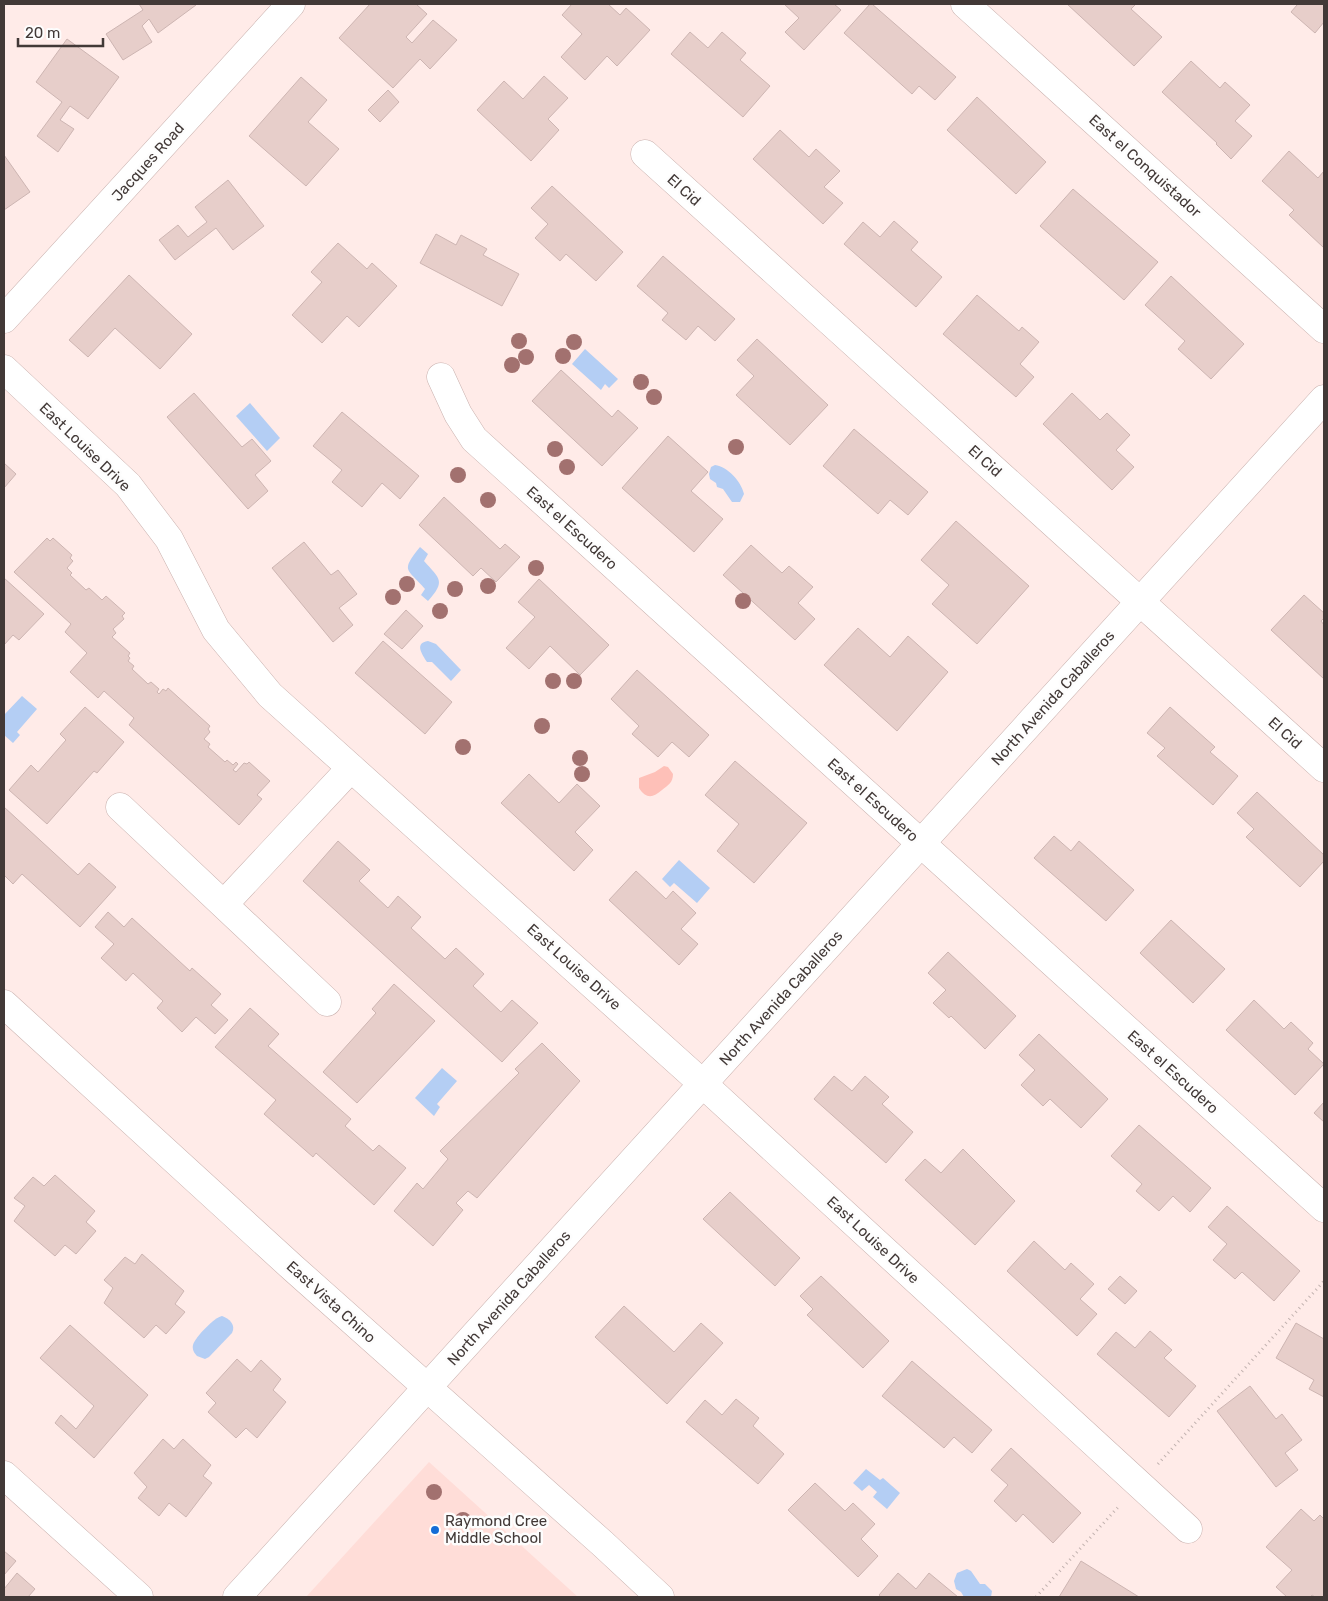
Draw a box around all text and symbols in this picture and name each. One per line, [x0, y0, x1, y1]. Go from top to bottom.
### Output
scale bar [18, 15, 102, 47]
text: 20 m [25, 24, 60, 42]
street label: East el Conquistador [1085, 111, 1205, 221]
street label: Jacques Road [108, 119, 188, 205]
street label: El Cid [663, 170, 705, 210]
street label: East Louise Drive [36, 399, 134, 495]
street label: El Cid [964, 441, 1006, 481]
street label: East el Escudero [523, 483, 621, 573]
street label: North Avenida Caballeros [988, 626, 1119, 769]
street label: El Cid [1264, 713, 1306, 753]
street label: East el Escudero [824, 755, 922, 845]
street label: East Louise Drive [523, 920, 625, 1014]
street label: North Avenida Caballeros [716, 926, 847, 1069]
street label: East el Escudero [1124, 1027, 1222, 1117]
street label: East Louise Drive [823, 1193, 923, 1287]
street label: North Avenida Caballeros [444, 1226, 575, 1369]
street label: East Vista Chino [283, 1257, 379, 1347]
place label: Raymond Cree Middle School [445, 1512, 547, 1547]
marker: Raymond Cree Middle School [429, 1524, 441, 1536]

